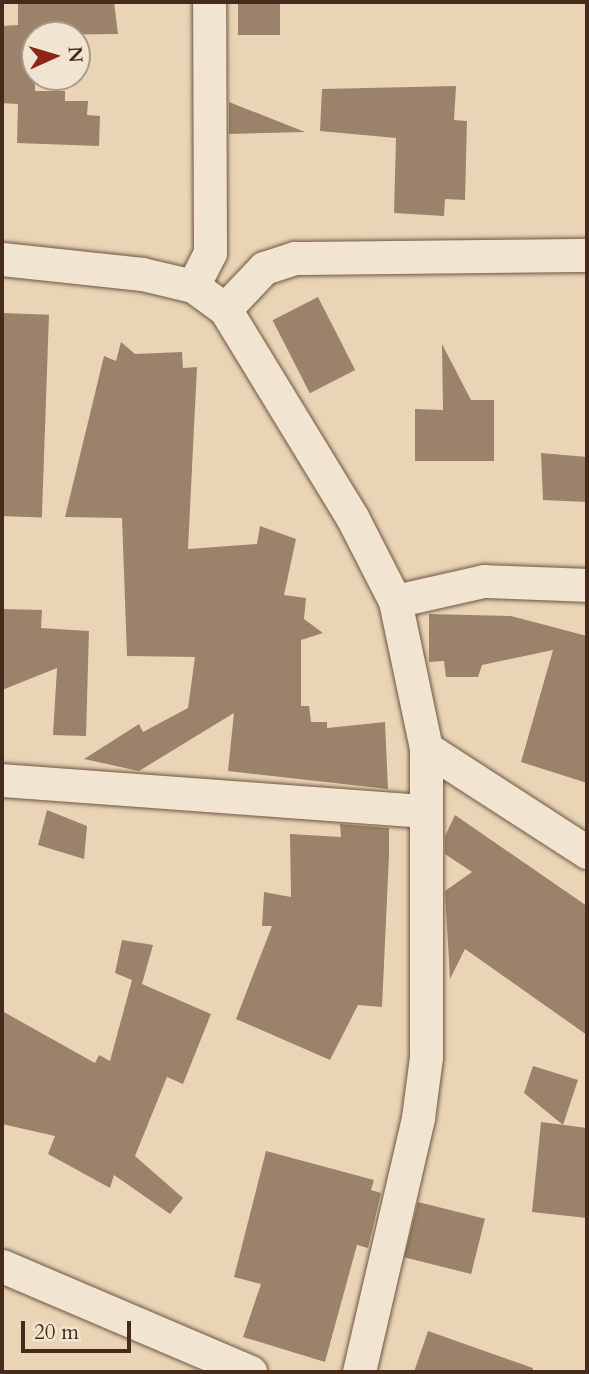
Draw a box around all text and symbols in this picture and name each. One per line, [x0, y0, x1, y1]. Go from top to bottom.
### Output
north arrow [21, 21, 91, 91]
text: N [61, 46, 88, 64]
scale bar [24, 1308, 135, 1352]
text: 20 m [34, 1318, 79, 1347]

